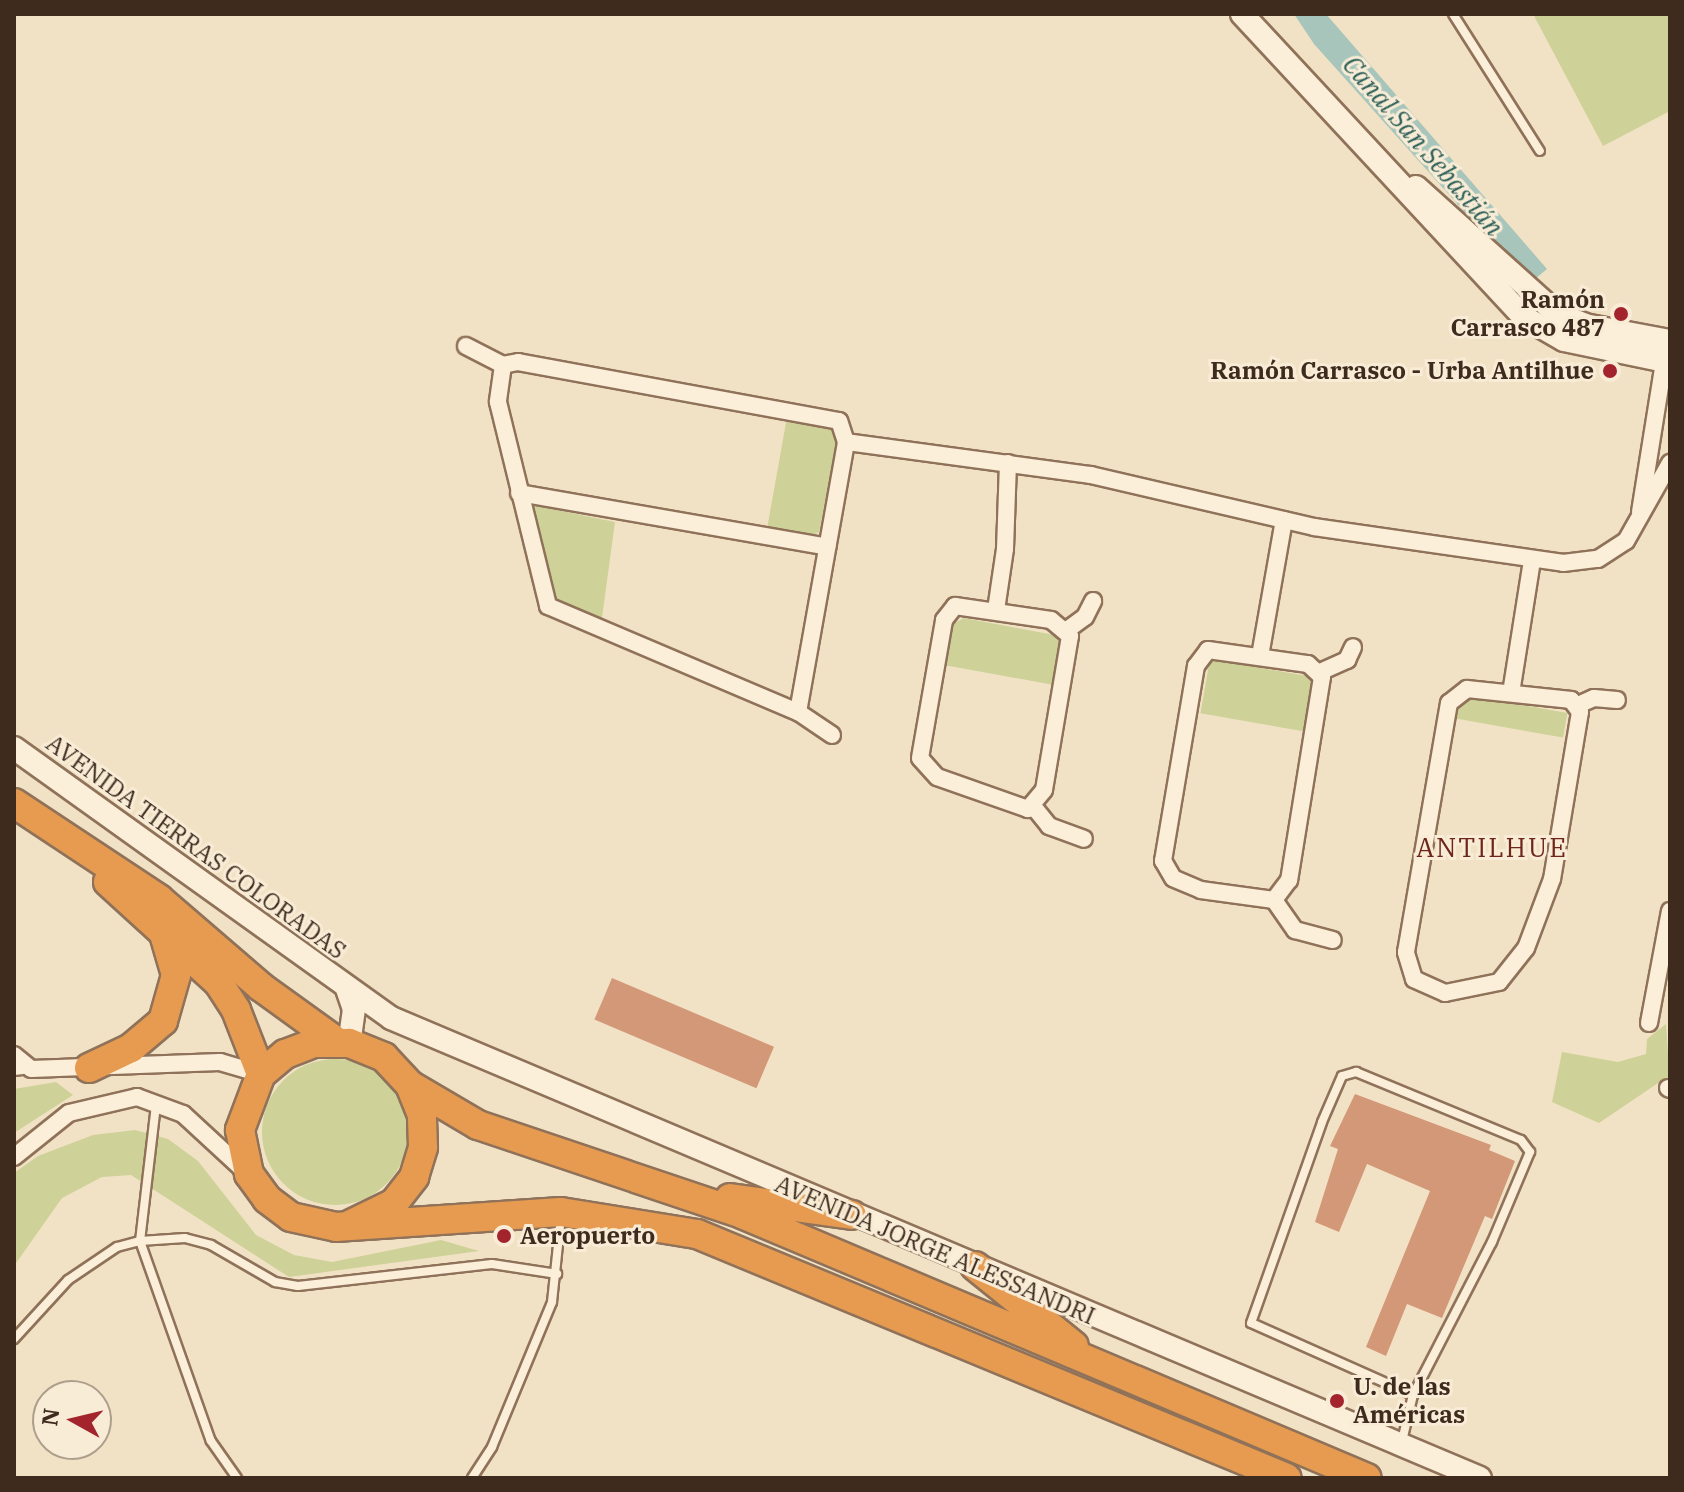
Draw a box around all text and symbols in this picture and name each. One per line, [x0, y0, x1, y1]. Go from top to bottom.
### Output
water label: Canal San Sebastián [1336, 50, 1510, 242]
place label: Ramón Carrasco 487 [1451, 286, 1605, 342]
marker: Ramón Carrasco 487 [1612, 305, 1630, 323]
place label: Ramón Carrasco - Urba Antilhue [1210, 357, 1594, 385]
marker: Ramón Carrasco - Urba Antilhue [1601, 362, 1619, 380]
street label: AVENIDA TIERRAS COLORADAS [41, 729, 351, 965]
district label: ANTILHUE [1416, 832, 1568, 864]
street label: AVENIDA JORGE ALESSANDRI [771, 1169, 1099, 1331]
place label: Aeropuerto [520, 1222, 655, 1250]
marker: Aeropuerto [495, 1227, 513, 1245]
place label: U. de las Américas [1353, 1373, 1465, 1429]
north arrow [32, 1380, 112, 1460]
marker: U. de las Américas [1328, 1392, 1346, 1410]
text: N [34, 1406, 65, 1428]

